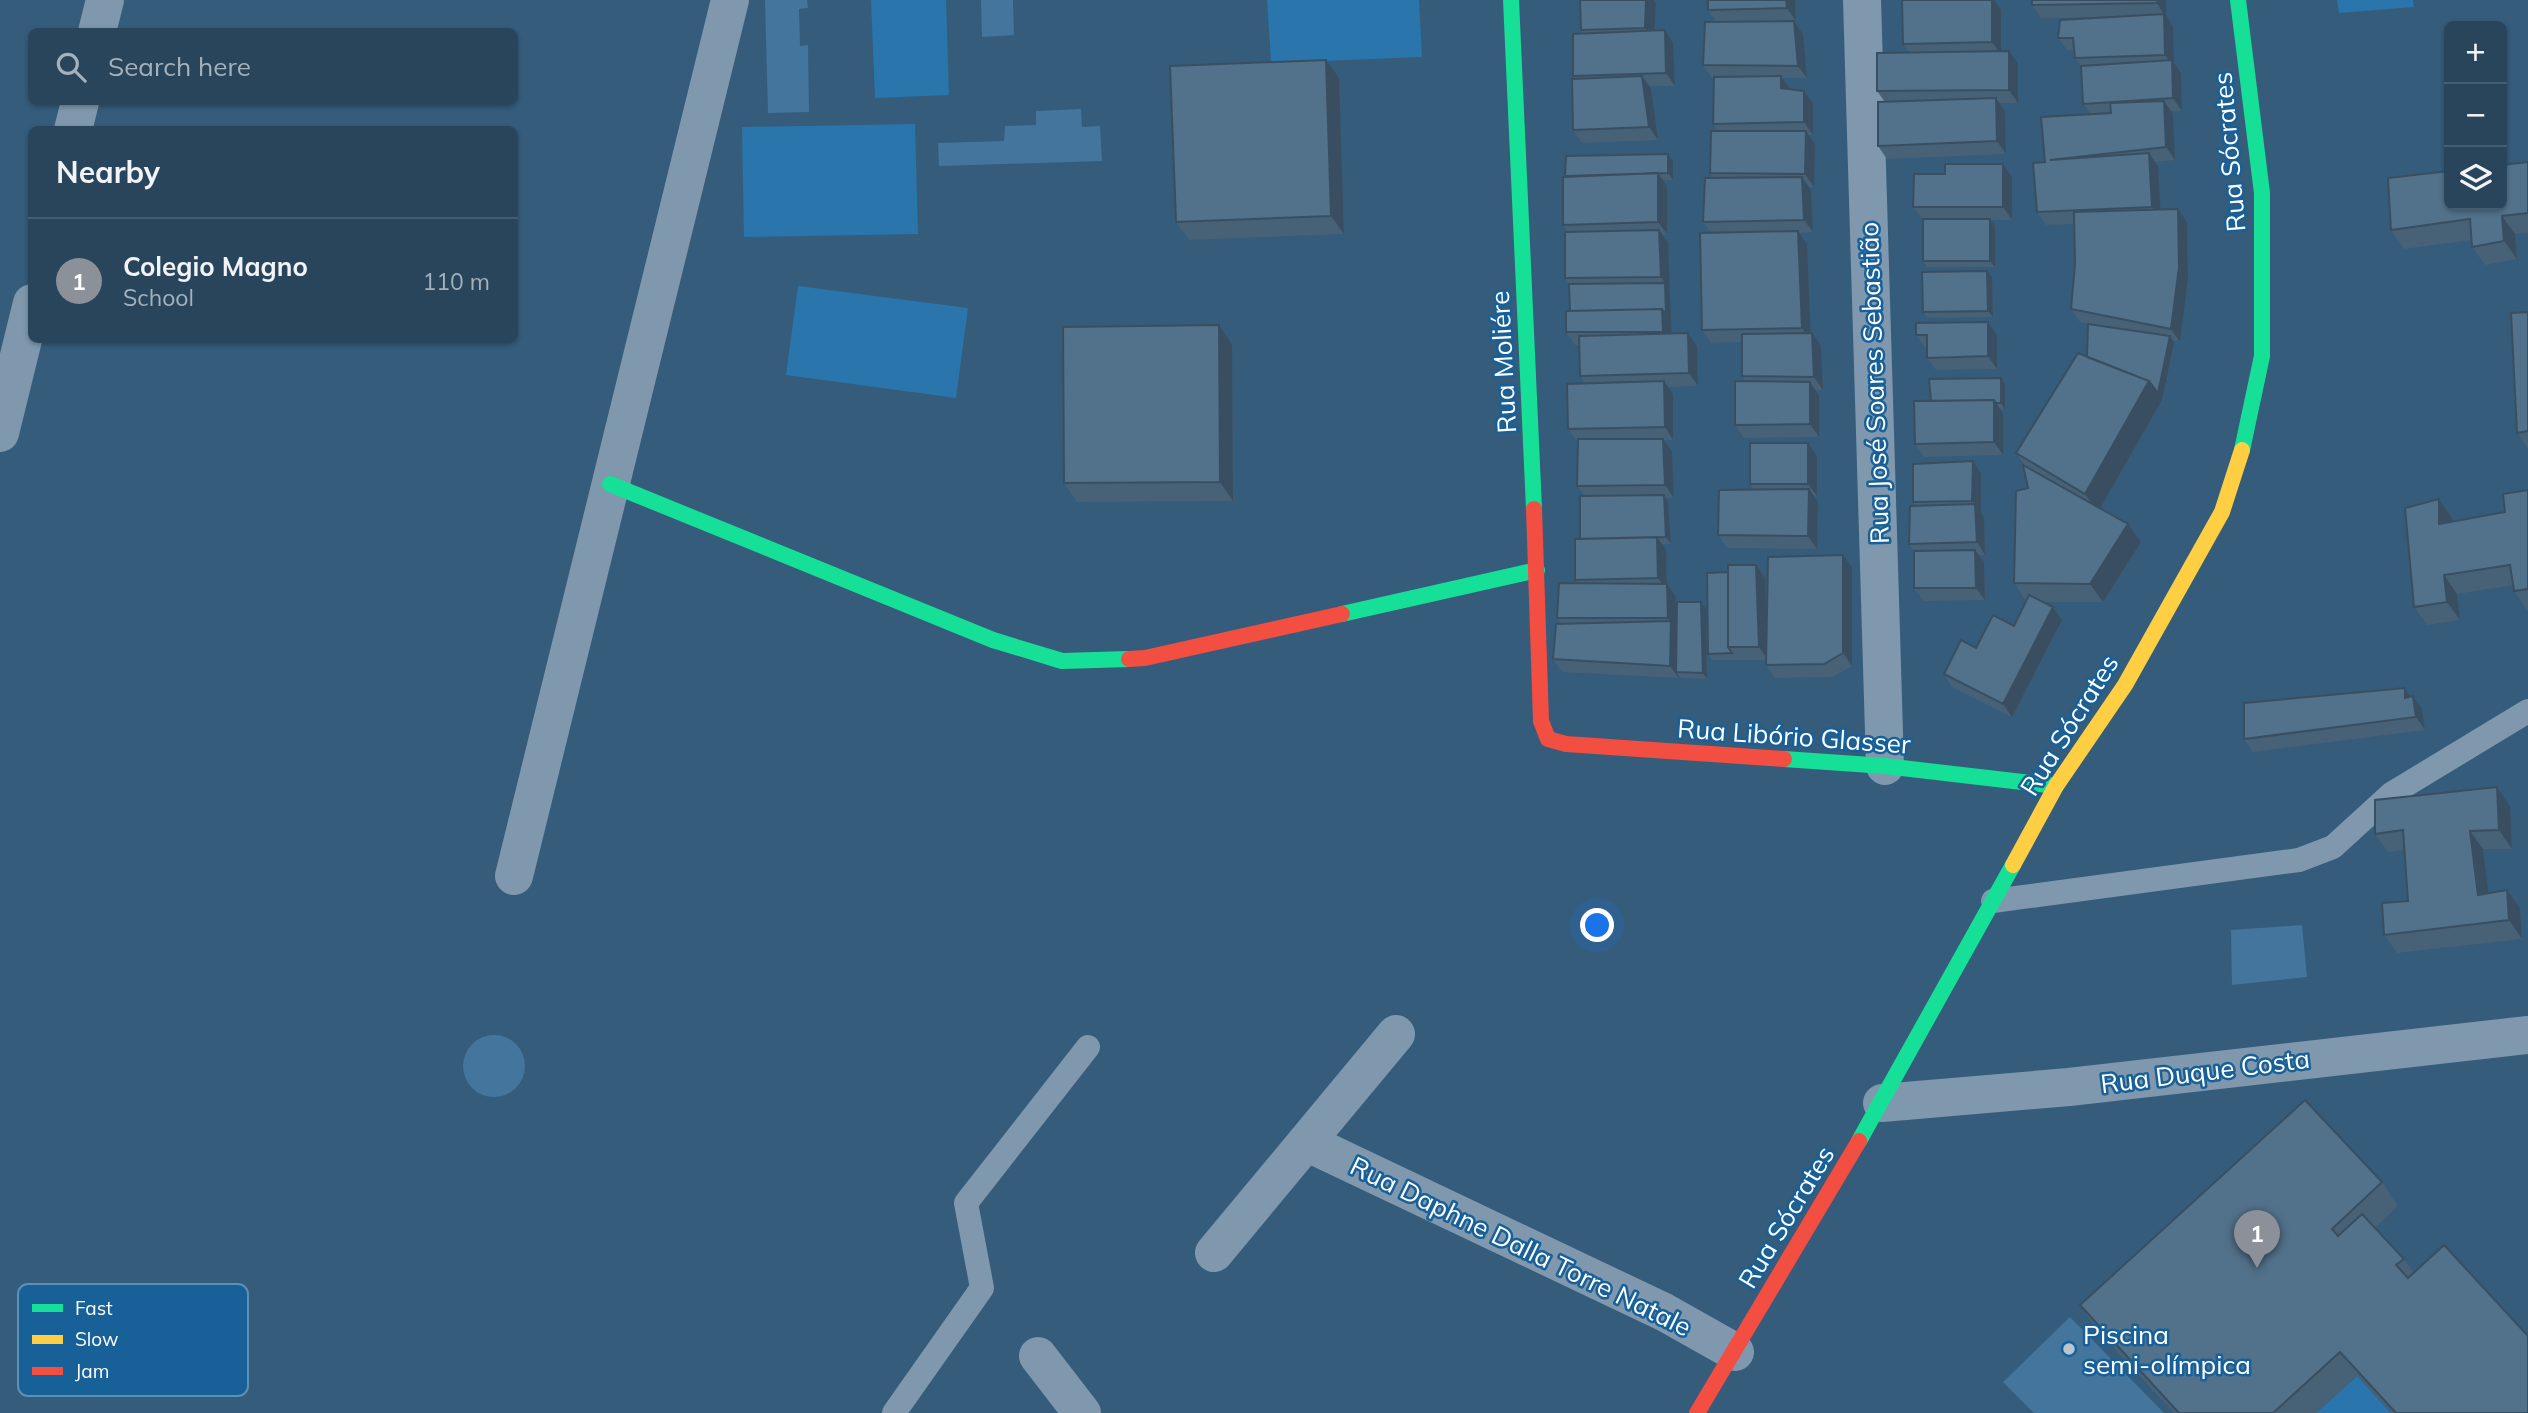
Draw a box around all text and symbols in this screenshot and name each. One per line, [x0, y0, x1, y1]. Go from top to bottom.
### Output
map controls [2444, 21, 2507, 210]
button: + [2444, 21, 2507, 84]
search box [28, 28, 518, 105]
icon: search [52, 48, 90, 86]
text: Search here [108, 50, 251, 83]
street label: Rua Sócrates [2206, 71, 2252, 233]
button: − [2444, 84, 2507, 147]
button: layers [2444, 147, 2507, 210]
text: Nearby [56, 153, 160, 191]
street label: Rua José Soares Sebastião [1852, 221, 1896, 545]
text: Colegio Magno [123, 250, 308, 283]
text: 1 [72, 267, 86, 296]
text: 110 m [422, 267, 490, 296]
text: School [123, 283, 194, 312]
street label: Rua Moliére [1483, 290, 1523, 434]
street label: Rua Sócrates [2013, 648, 2125, 802]
street label: Rua Libório Glasser [1676, 711, 1912, 761]
your location [1580, 908, 1614, 942]
street label: Rua Duque Costa [2099, 1042, 2311, 1100]
street label: Rua Sócrates [1731, 1140, 1841, 1294]
street label: Rua Daphne Dalla Torre Natale [1345, 1149, 1697, 1343]
pin: 1 [2234, 1210, 2280, 1268]
legend [18, 1284, 248, 1396]
text: Fast [75, 1296, 113, 1320]
place label: Piscina semi-olímpica [2083, 1318, 2251, 1381]
text: Slow [75, 1327, 119, 1351]
marker: Piscina semi-olímpica [2061, 1341, 2077, 1357]
text: Jam [75, 1359, 109, 1383]

